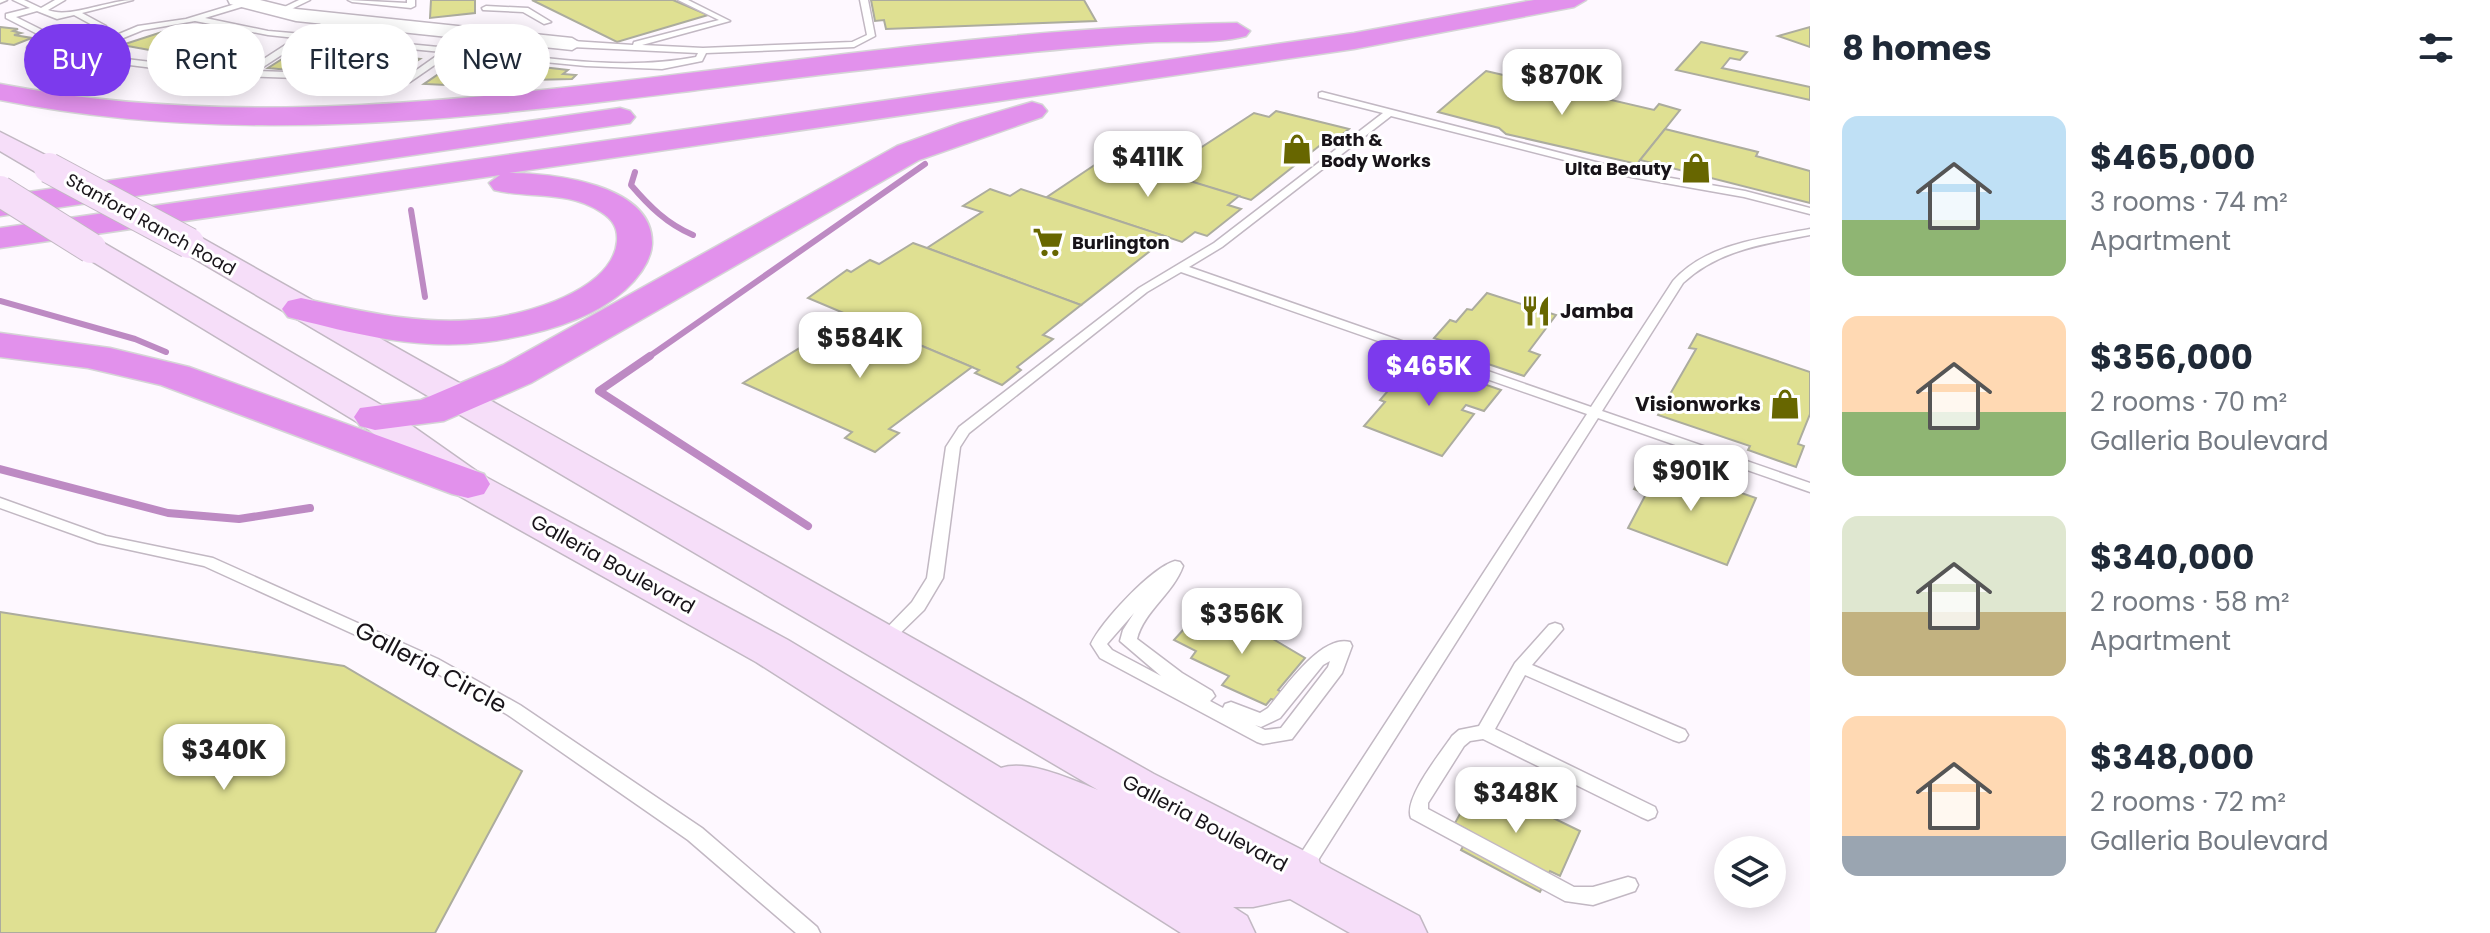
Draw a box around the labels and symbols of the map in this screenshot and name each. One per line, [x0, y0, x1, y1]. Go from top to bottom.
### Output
pin: $870K [1506, 49, 1618, 117]
place label: Bath & Body Works [1321, 127, 1431, 173]
pin: $411K [1092, 131, 1204, 199]
shop icon: Bath & Body Works [1280, 132, 1314, 166]
shop icon: Ulta Beauty [1679, 151, 1713, 185]
place label: Ulta Beauty [1565, 156, 1673, 181]
street label: Stanford Ranch Road [62, 167, 240, 281]
supermarket icon: Burlington [1031, 225, 1065, 259]
place label: Burlington [1072, 230, 1170, 255]
restaurant icon: Jamba [1519, 294, 1553, 328]
place label: Jamba [1560, 297, 1633, 325]
pin: $584K [804, 312, 916, 380]
pin: $465K [1373, 340, 1485, 408]
shop icon: Visionworks [1768, 387, 1802, 421]
place label: Visionworks [1635, 390, 1761, 418]
pin: $901K [1635, 445, 1747, 513]
street label: Galleria Boulevard [526, 507, 700, 621]
pin: $356K [1186, 588, 1298, 656]
street label: Galleria Circle [349, 613, 513, 721]
pin: $340K [168, 724, 280, 792]
pin: $348K [1460, 767, 1572, 835]
street label: Galleria Boulevard [1117, 768, 1293, 878]

